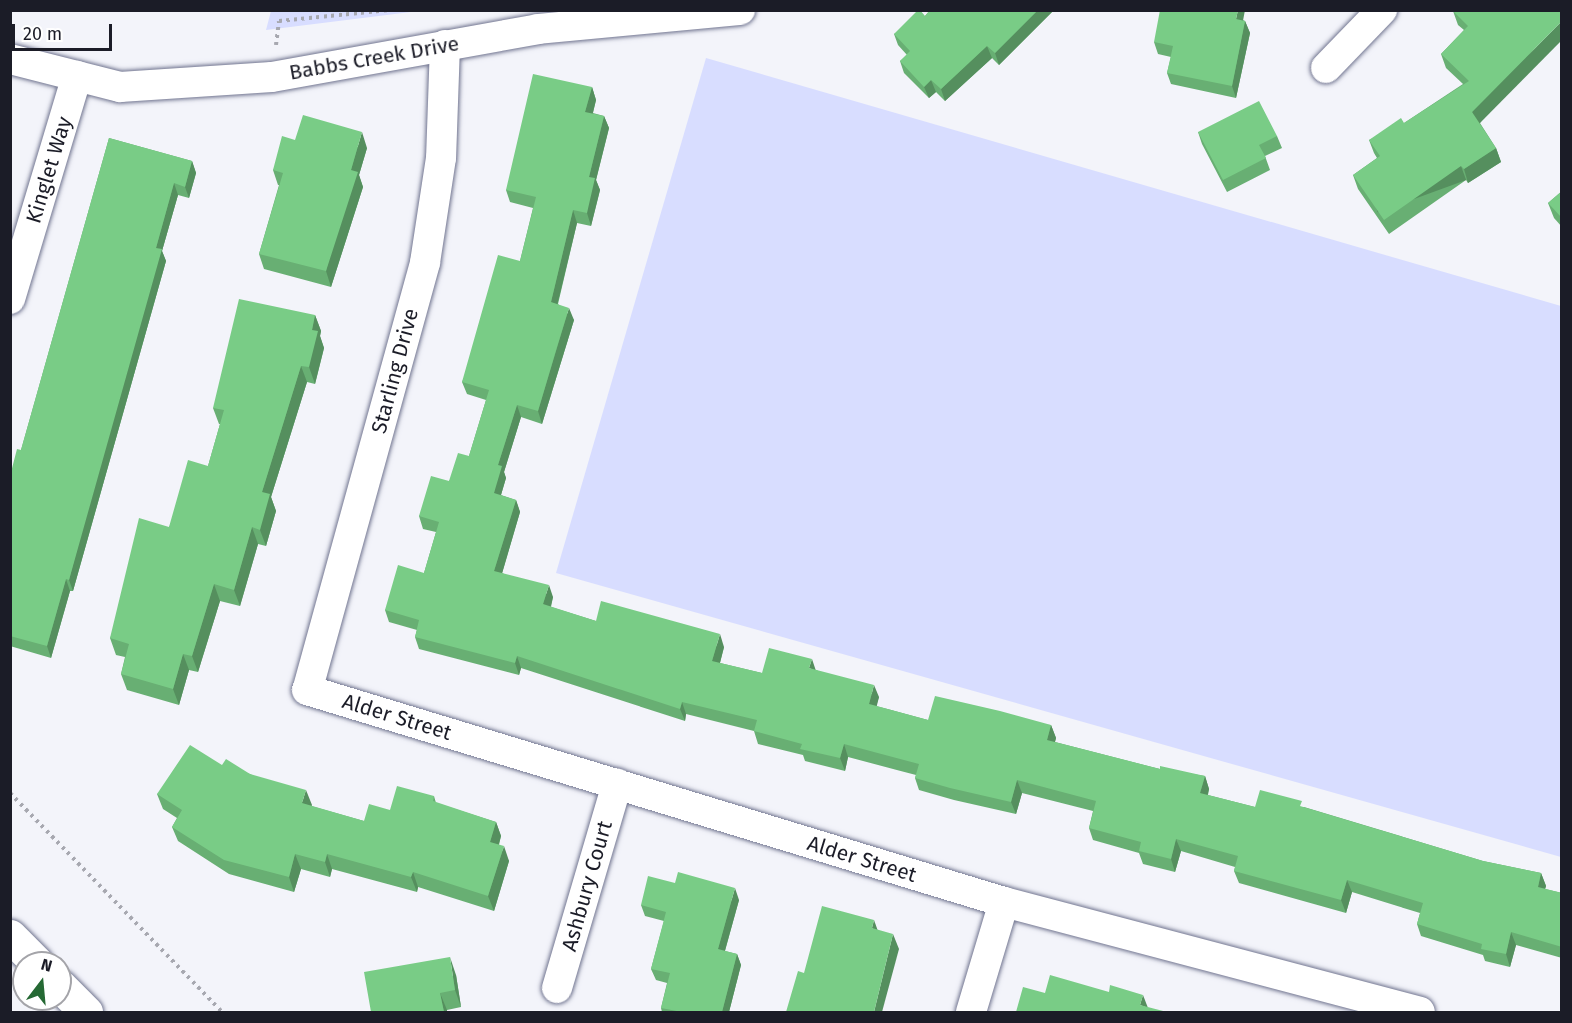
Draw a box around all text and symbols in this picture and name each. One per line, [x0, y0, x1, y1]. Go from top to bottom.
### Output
scale bar [15, 12, 116, 50]
text: 20 m [23, 23, 62, 45]
street label: Babbs Creek Drive [287, 31, 461, 85]
street label: Kinglet Way [21, 114, 77, 226]
street label: Starling Drive [366, 306, 424, 436]
street label: Alder Street [339, 688, 455, 746]
street label: Ashbury Court [556, 818, 618, 954]
street label: Alder Street [804, 830, 920, 888]
north arrow [12, 951, 72, 1011]
text: N [39, 955, 54, 976]

